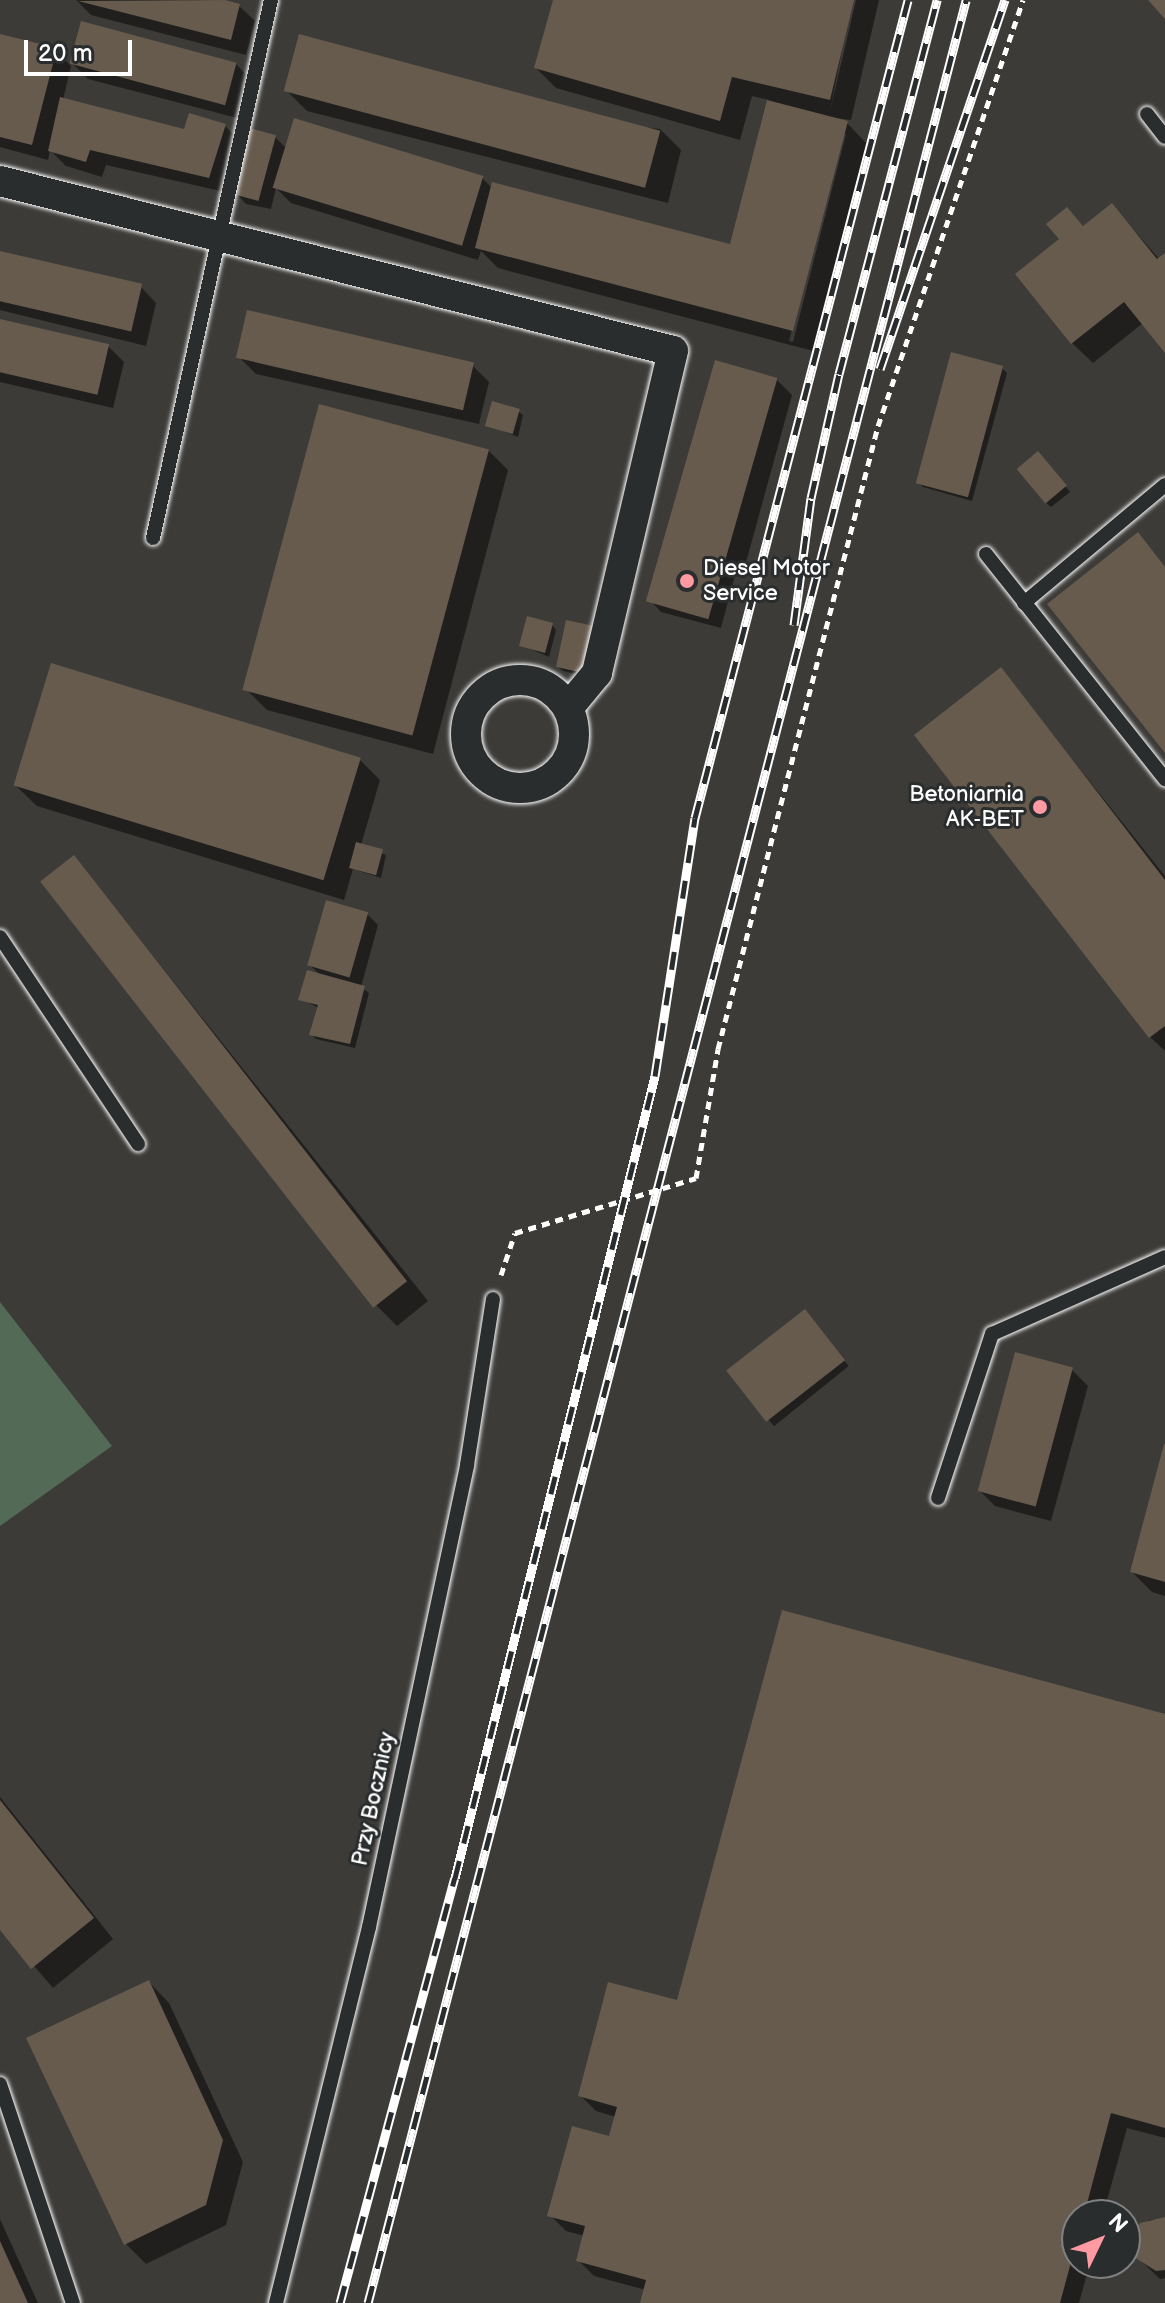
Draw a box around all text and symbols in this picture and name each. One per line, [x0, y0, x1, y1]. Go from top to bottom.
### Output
scale bar [28, 24, 136, 74]
text: 20 m [38, 39, 93, 68]
place label: Diesel Motor Service [703, 555, 830, 606]
marker: Diesel Motor Service [678, 572, 696, 590]
place label: Betoniarnia AK-BET [909, 781, 1024, 832]
marker: Betoniarnia AK-BET [1031, 798, 1049, 816]
street label: Przy Bocznicy [347, 1729, 401, 1869]
north arrow [1061, 2199, 1141, 2279]
text: N [1102, 2208, 1133, 2239]

